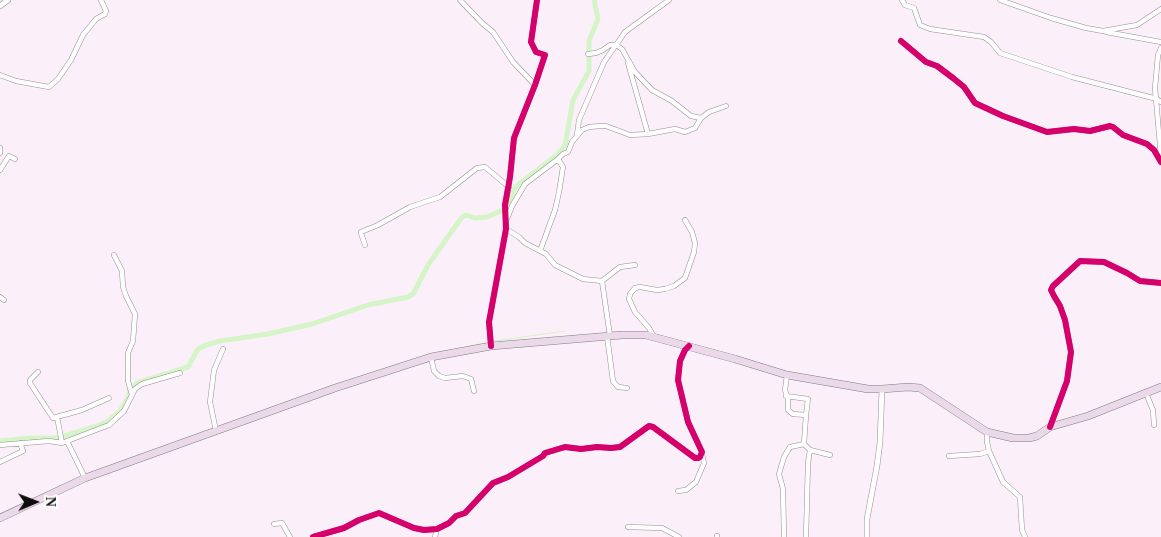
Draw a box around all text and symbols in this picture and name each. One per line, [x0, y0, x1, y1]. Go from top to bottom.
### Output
north arrow [10, 477, 60, 527]
text: N [43, 497, 58, 507]

